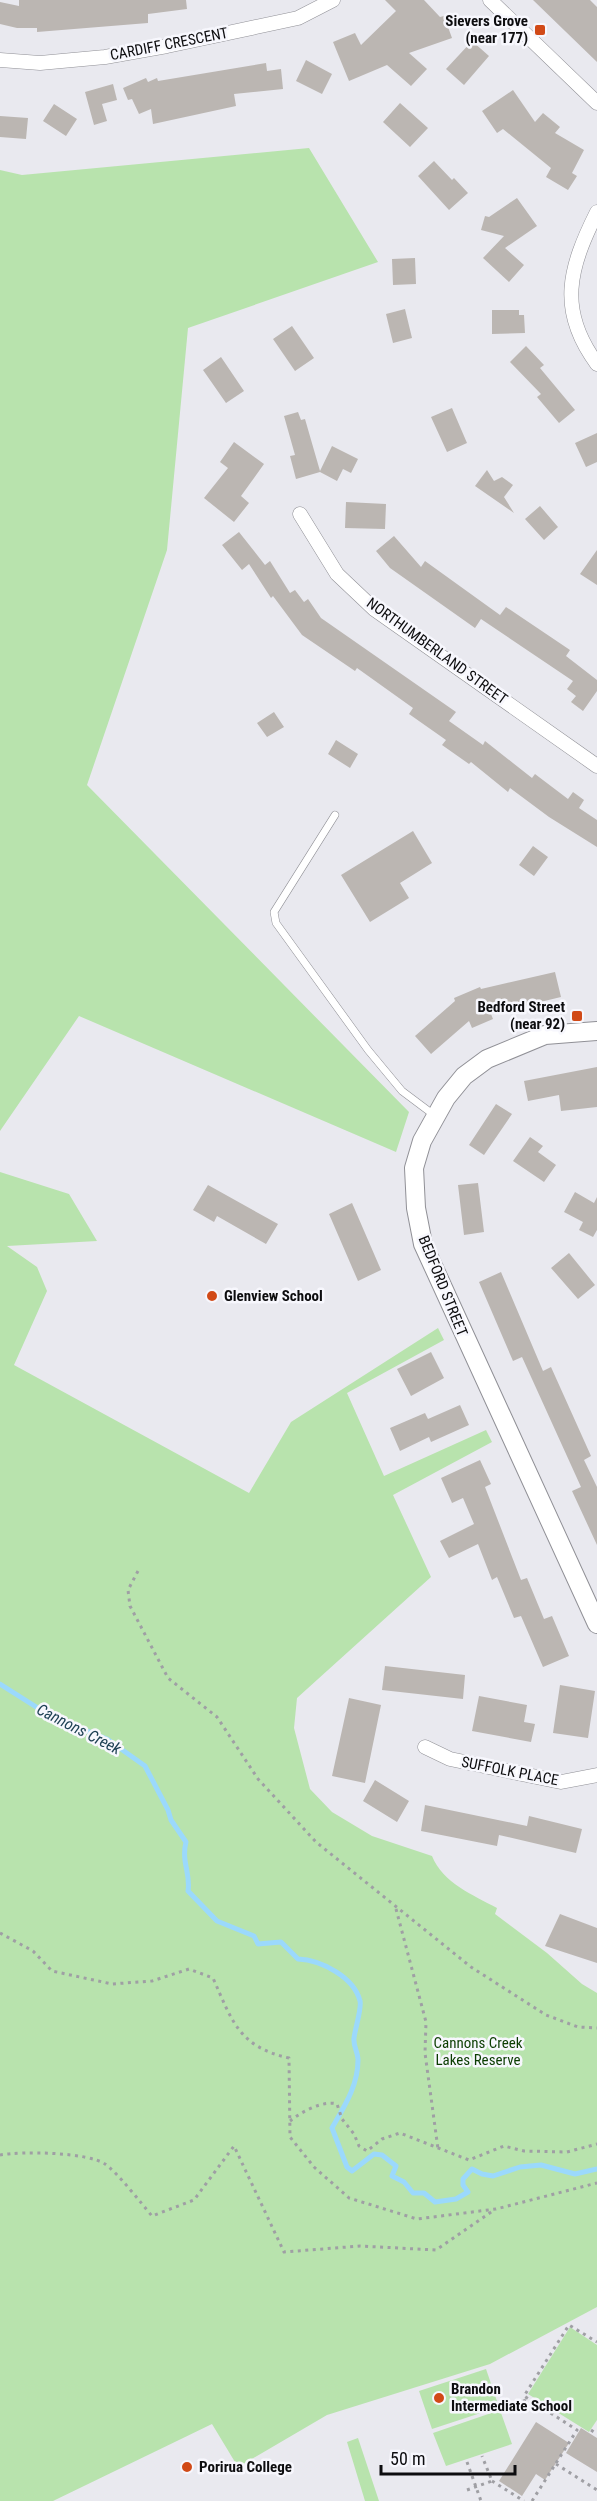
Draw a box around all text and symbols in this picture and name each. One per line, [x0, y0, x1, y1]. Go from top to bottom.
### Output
place label: Sievers Grove (near 177) [445, 12, 528, 47]
marker: Sievers Grove (near 177) [533, 23, 547, 37]
street label: CARDIFF CRESCENT [108, 24, 230, 64]
street label: NORTHUMBERLAND STREET [363, 594, 511, 708]
place label: Bedford Street (near 92) [477, 998, 565, 1033]
marker: Bedford Street (near 92) [570, 1009, 584, 1023]
street label: BEDFORD STREET [415, 1233, 471, 1339]
place label: Glenview School [224, 1287, 323, 1305]
marker: Glenview School [205, 1289, 219, 1303]
water label: Cannons Creek [34, 1700, 125, 1759]
street label: SUFFOLK PLACE [460, 1753, 560, 1789]
park label: Cannons Creek Lakes Reserve [433, 2034, 523, 2069]
place label: Brandon Intermediate School [451, 2380, 572, 2415]
marker: Brandon Intermediate School [432, 2391, 446, 2405]
scale bar [381, 2438, 514, 2476]
text: 50 m [390, 2448, 425, 2469]
place label: Porirua College [199, 2458, 292, 2476]
marker: Porirua College [180, 2460, 194, 2474]

